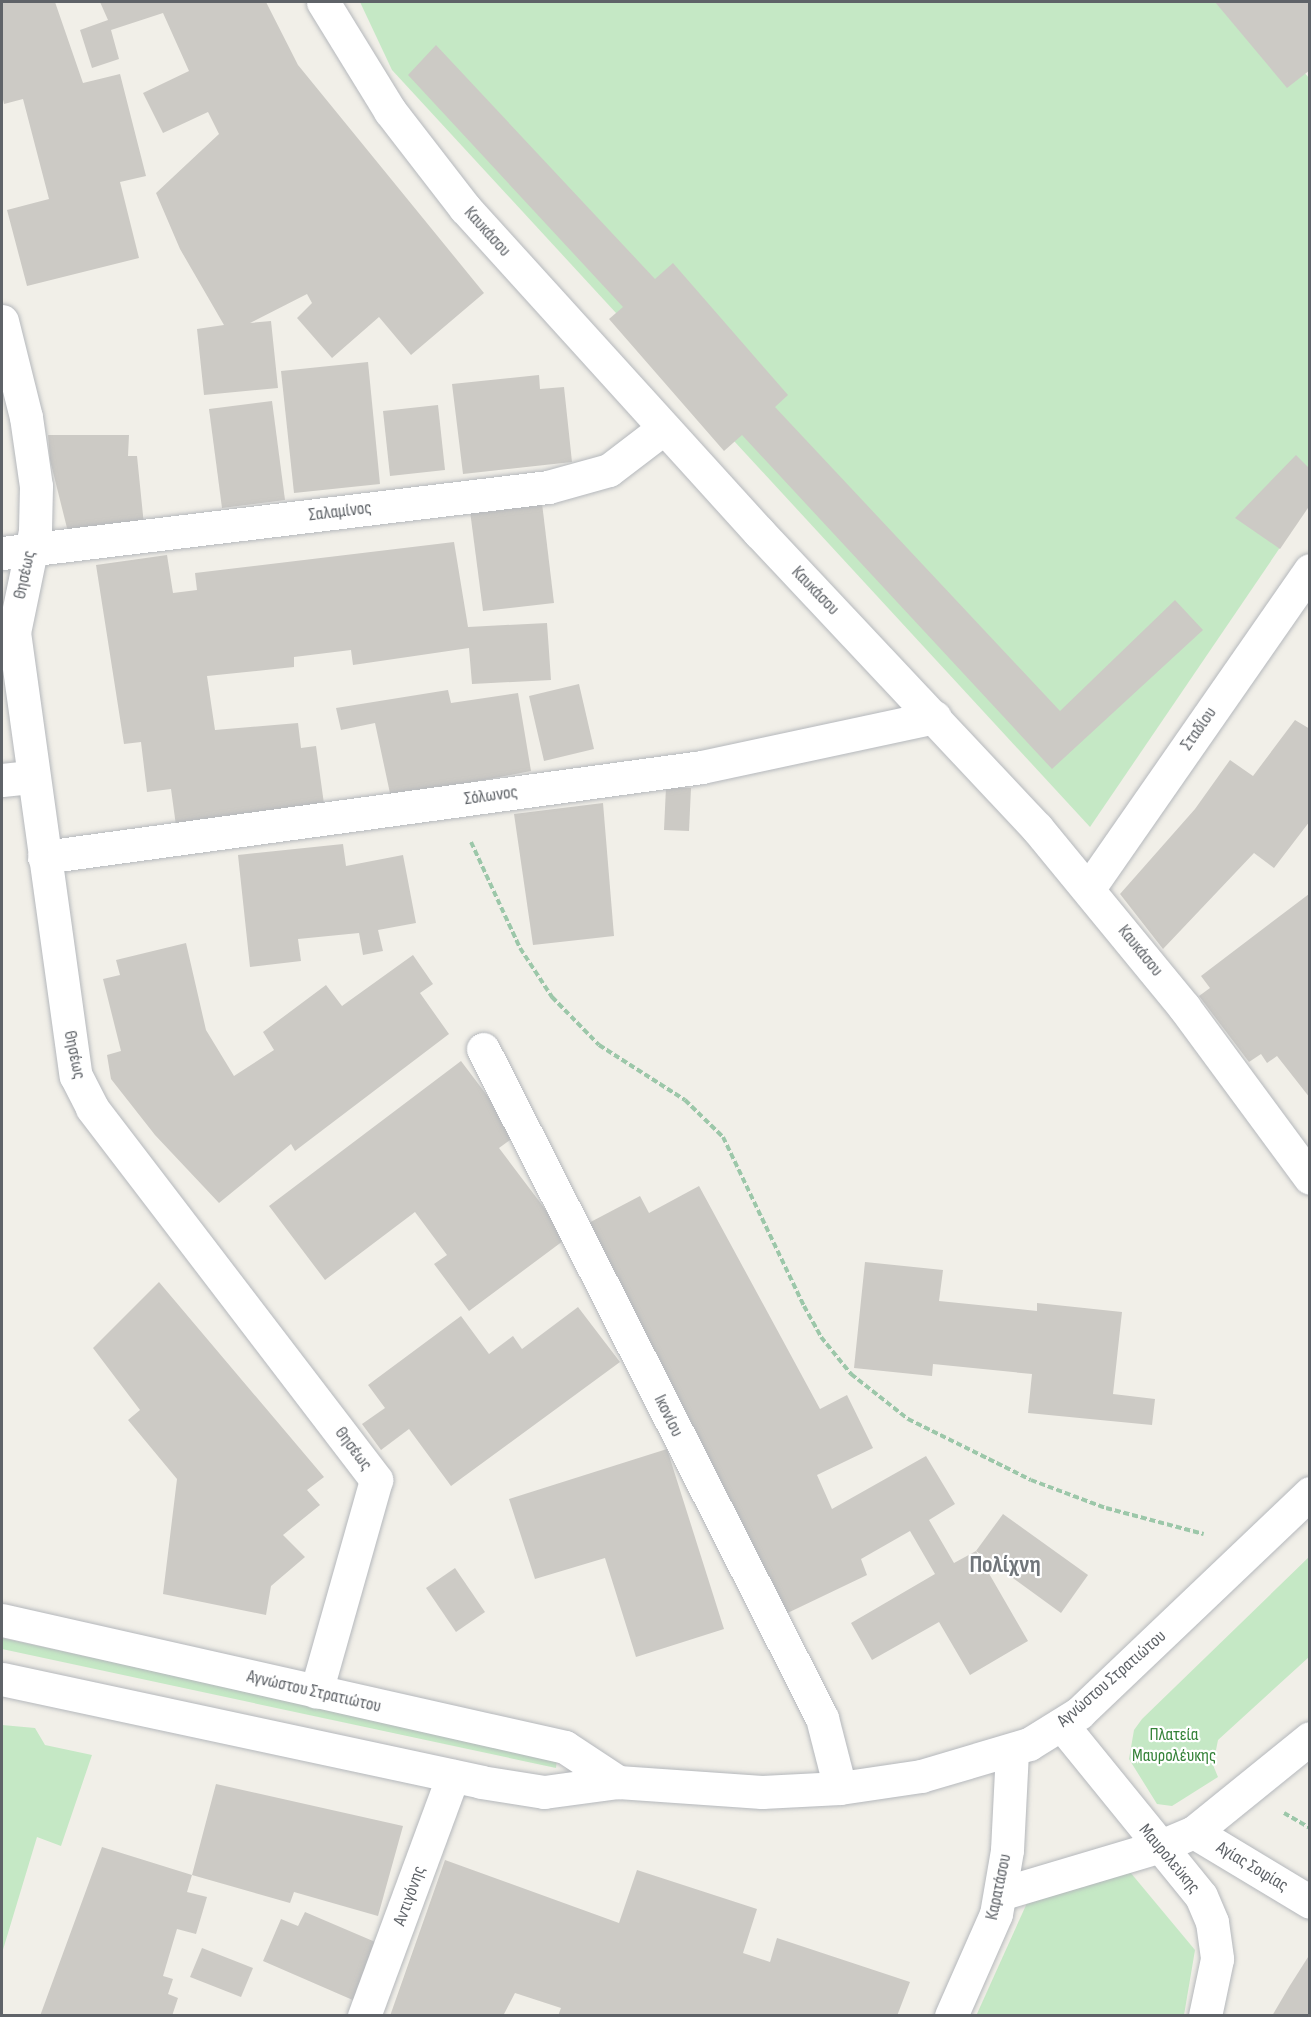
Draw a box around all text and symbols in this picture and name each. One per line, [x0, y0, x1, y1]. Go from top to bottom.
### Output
street label: Καυκάσου [459, 203, 515, 261]
street label: Σαλαμίνος [307, 497, 373, 527]
street label: Θησέως [9, 549, 41, 601]
street label: Καυκάσου [786, 562, 844, 620]
street label: Σταδίου [1176, 703, 1222, 755]
street label: Σόλωνος [463, 782, 519, 810]
street label: Καυκάσου [1113, 921, 1167, 981]
street label: Θησέως [58, 1029, 90, 1081]
street label: Ικονίου [649, 1391, 687, 1441]
street label: Θησέως [330, 1423, 376, 1475]
district label: Πολίχνη [969, 1551, 1041, 1579]
street label: Αγνώστου Στρατιώτου [1053, 1626, 1171, 1732]
street label: Αγνώστου Στρατιώτου [245, 1666, 383, 1718]
park label: Πλατεία Μαυρολέυκης [1132, 1725, 1216, 1768]
street label: Μαυρολεύκης [1134, 1820, 1204, 1898]
street label: Αγίας Σοφίας [1212, 1837, 1292, 1897]
street label: Καρατάσου [981, 1852, 1017, 1922]
street label: Αντιγόνης [389, 1863, 431, 1929]

